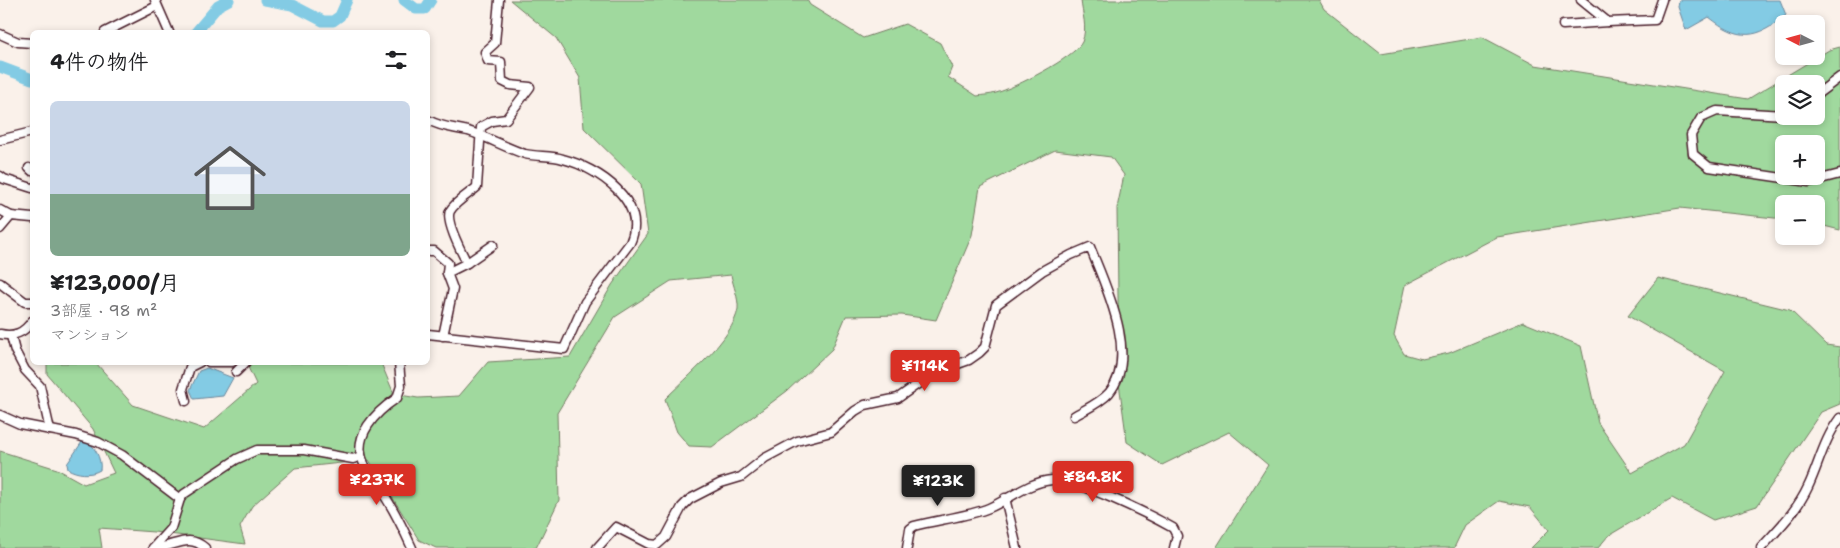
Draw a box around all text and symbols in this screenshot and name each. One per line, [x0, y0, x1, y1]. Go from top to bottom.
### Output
north arrow [1775, 15, 1825, 65]
map controls [1775, 15, 1825, 245]
icon: filters [382, 46, 410, 74]
text: 4件の物件 [50, 48, 149, 76]
button: layers [1775, 75, 1825, 125]
icon: home [185, 133, 275, 223]
button: + [1775, 135, 1825, 185]
button: − [1775, 195, 1825, 245]
text: ¥123,000/月 [50, 269, 180, 297]
text: 3部屋 · 98 m² [50, 300, 157, 321]
text: マンション [50, 324, 129, 345]
pin: ¥114K [890, 350, 960, 392]
text: ¥114K [902, 355, 948, 376]
pin: ¥84.8K [1052, 460, 1134, 503]
pin: ¥237K [342, 464, 412, 506]
pin: ¥123K [903, 464, 973, 507]
text: ¥84.8K [1064, 466, 1123, 487]
text: ¥237K [350, 469, 404, 490]
text: ¥123K [913, 470, 963, 491]

